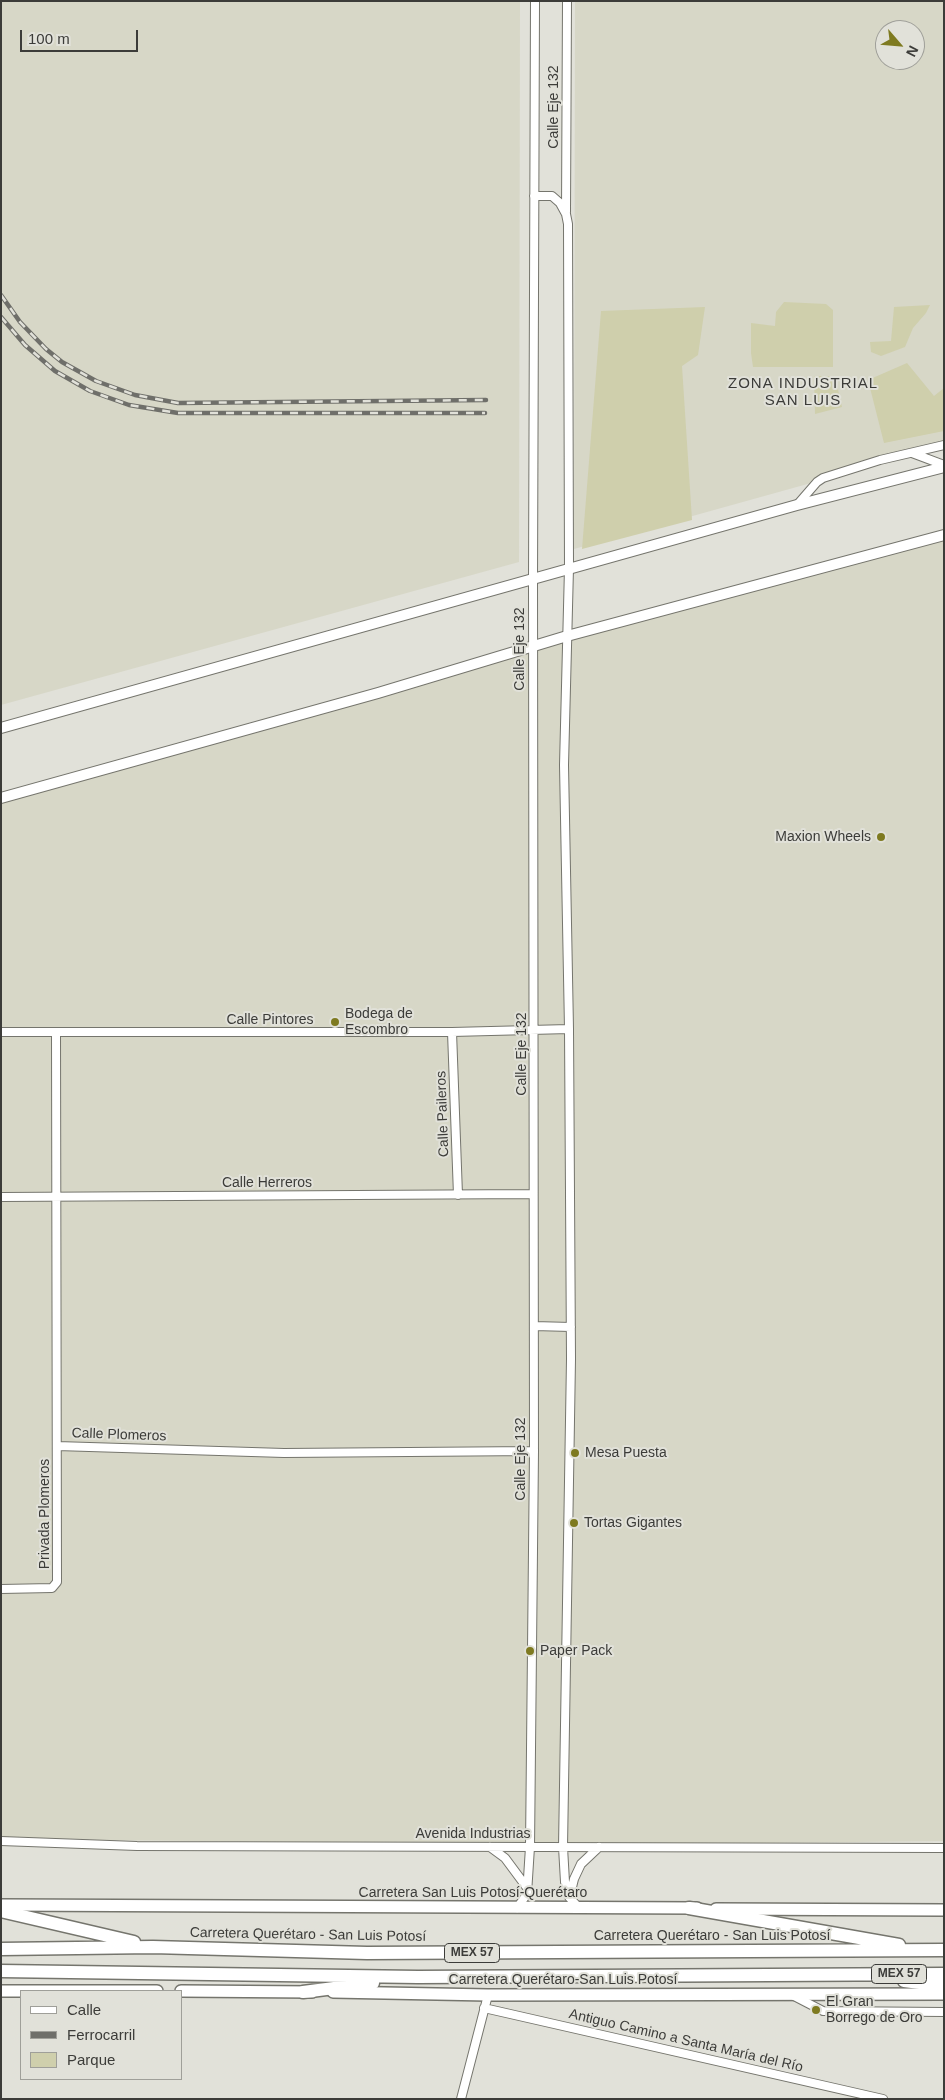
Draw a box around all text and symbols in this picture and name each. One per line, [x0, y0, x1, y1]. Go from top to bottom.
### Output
scale bar [22, 20, 140, 52]
north arrow [875, 20, 925, 70]
text: 100 m [28, 30, 70, 47]
text: N [903, 43, 922, 59]
street label: Calle Eje 132 [546, 65, 562, 149]
district label: ZONA INDUSTRIAL SAN LUIS [726, 375, 880, 410]
street label: Calle Eje 132 [512, 607, 528, 691]
place label: Maxion Wheels [775, 829, 871, 845]
marker: Maxion Wheels [875, 831, 887, 843]
place label: Bodega de Escombro [345, 1006, 413, 1038]
street label: Calle Pintores [226, 1012, 314, 1028]
street label: Calle Eje 132 [514, 1012, 530, 1096]
marker: Bodega de Escombro [329, 1016, 341, 1028]
street label: Calle Paileros [433, 1071, 453, 1157]
street label: Calle Herreros [222, 1175, 312, 1191]
street label: Calle Eje 132 [513, 1417, 529, 1501]
street label: Calle Plomeros [71, 1425, 167, 1445]
place label: Mesa Puesta [585, 1445, 667, 1461]
marker: Mesa Puesta [569, 1447, 581, 1459]
street label: Privada Plomeros [37, 1459, 53, 1569]
place label: Tortas Gigantes [584, 1515, 682, 1531]
marker: Tortas Gigantes [568, 1517, 580, 1529]
place label: Paper Pack [540, 1643, 612, 1659]
marker: Paper Pack [524, 1645, 536, 1657]
street label: Avenida Industrias [416, 1826, 530, 1842]
street label: Carretera San Luis Potosí-Querétaro [359, 1885, 587, 1901]
street label: Carretera Querétaro - San Luis Potosí [190, 1925, 426, 1945]
street label: Carretera Querétaro - San Luis Potosí [594, 1928, 830, 1944]
road number: MEX 57 [444, 1944, 500, 1962]
road number: MEX 57 [872, 1965, 926, 1984]
street label: Carretera Querétaro-San Luis Potosí [449, 1972, 677, 1988]
legend [20, 1990, 182, 2080]
place label: El Gran Borrego de Oro [826, 1994, 922, 2026]
text: Calle [67, 2001, 101, 2018]
marker: El Gran Borrego de Oro [810, 2004, 822, 2016]
street label: Antiguo Camino a Santa María del Río [567, 2006, 805, 2076]
text: Ferrocarril [67, 2026, 135, 2043]
text: Parque [67, 2051, 115, 2068]

